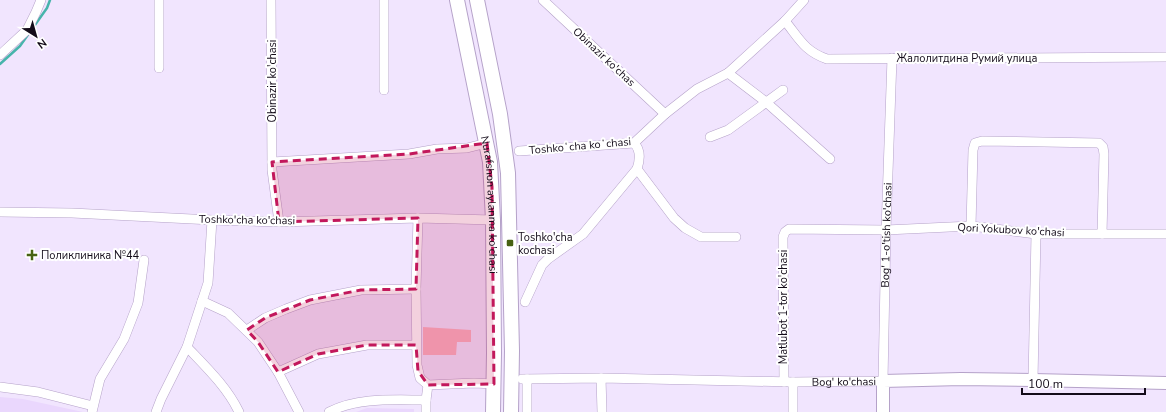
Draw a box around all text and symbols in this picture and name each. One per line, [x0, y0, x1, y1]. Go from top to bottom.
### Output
north arrow [16, 16, 56, 56]
street label: Obinazir ko'chas [570, 24, 638, 90]
text: N [34, 35, 50, 52]
street label: Obinazir ko'chasi [265, 40, 280, 122]
street label: Жалолитдина Румий улица [896, 51, 1038, 66]
street label: Toshkoʻcha koʻchasi [528, 134, 632, 158]
street label: Nurafshon aylanma ko'chasi [477, 135, 501, 274]
street label: Bog' 1-o'tish ko'chasi [877, 182, 895, 288]
street label: Toshko'cha ko'chasi [199, 212, 295, 228]
street label: Qori Yokubov ko'chasi [957, 220, 1065, 240]
place label: Toshko'cha kochasi [518, 230, 573, 258]
marker: Toshko'cha kochasi [505, 238, 515, 248]
place label: Поликлиника №44 [41, 248, 140, 263]
marker: Поликлиника №44 [26, 249, 38, 261]
street label: Matlubot 1-tor ko'chasi [776, 250, 791, 364]
scale bar [1022, 370, 1145, 396]
street label: Bog' ko'chasi [812, 374, 876, 389]
text: 100 m [1028, 376, 1063, 392]

